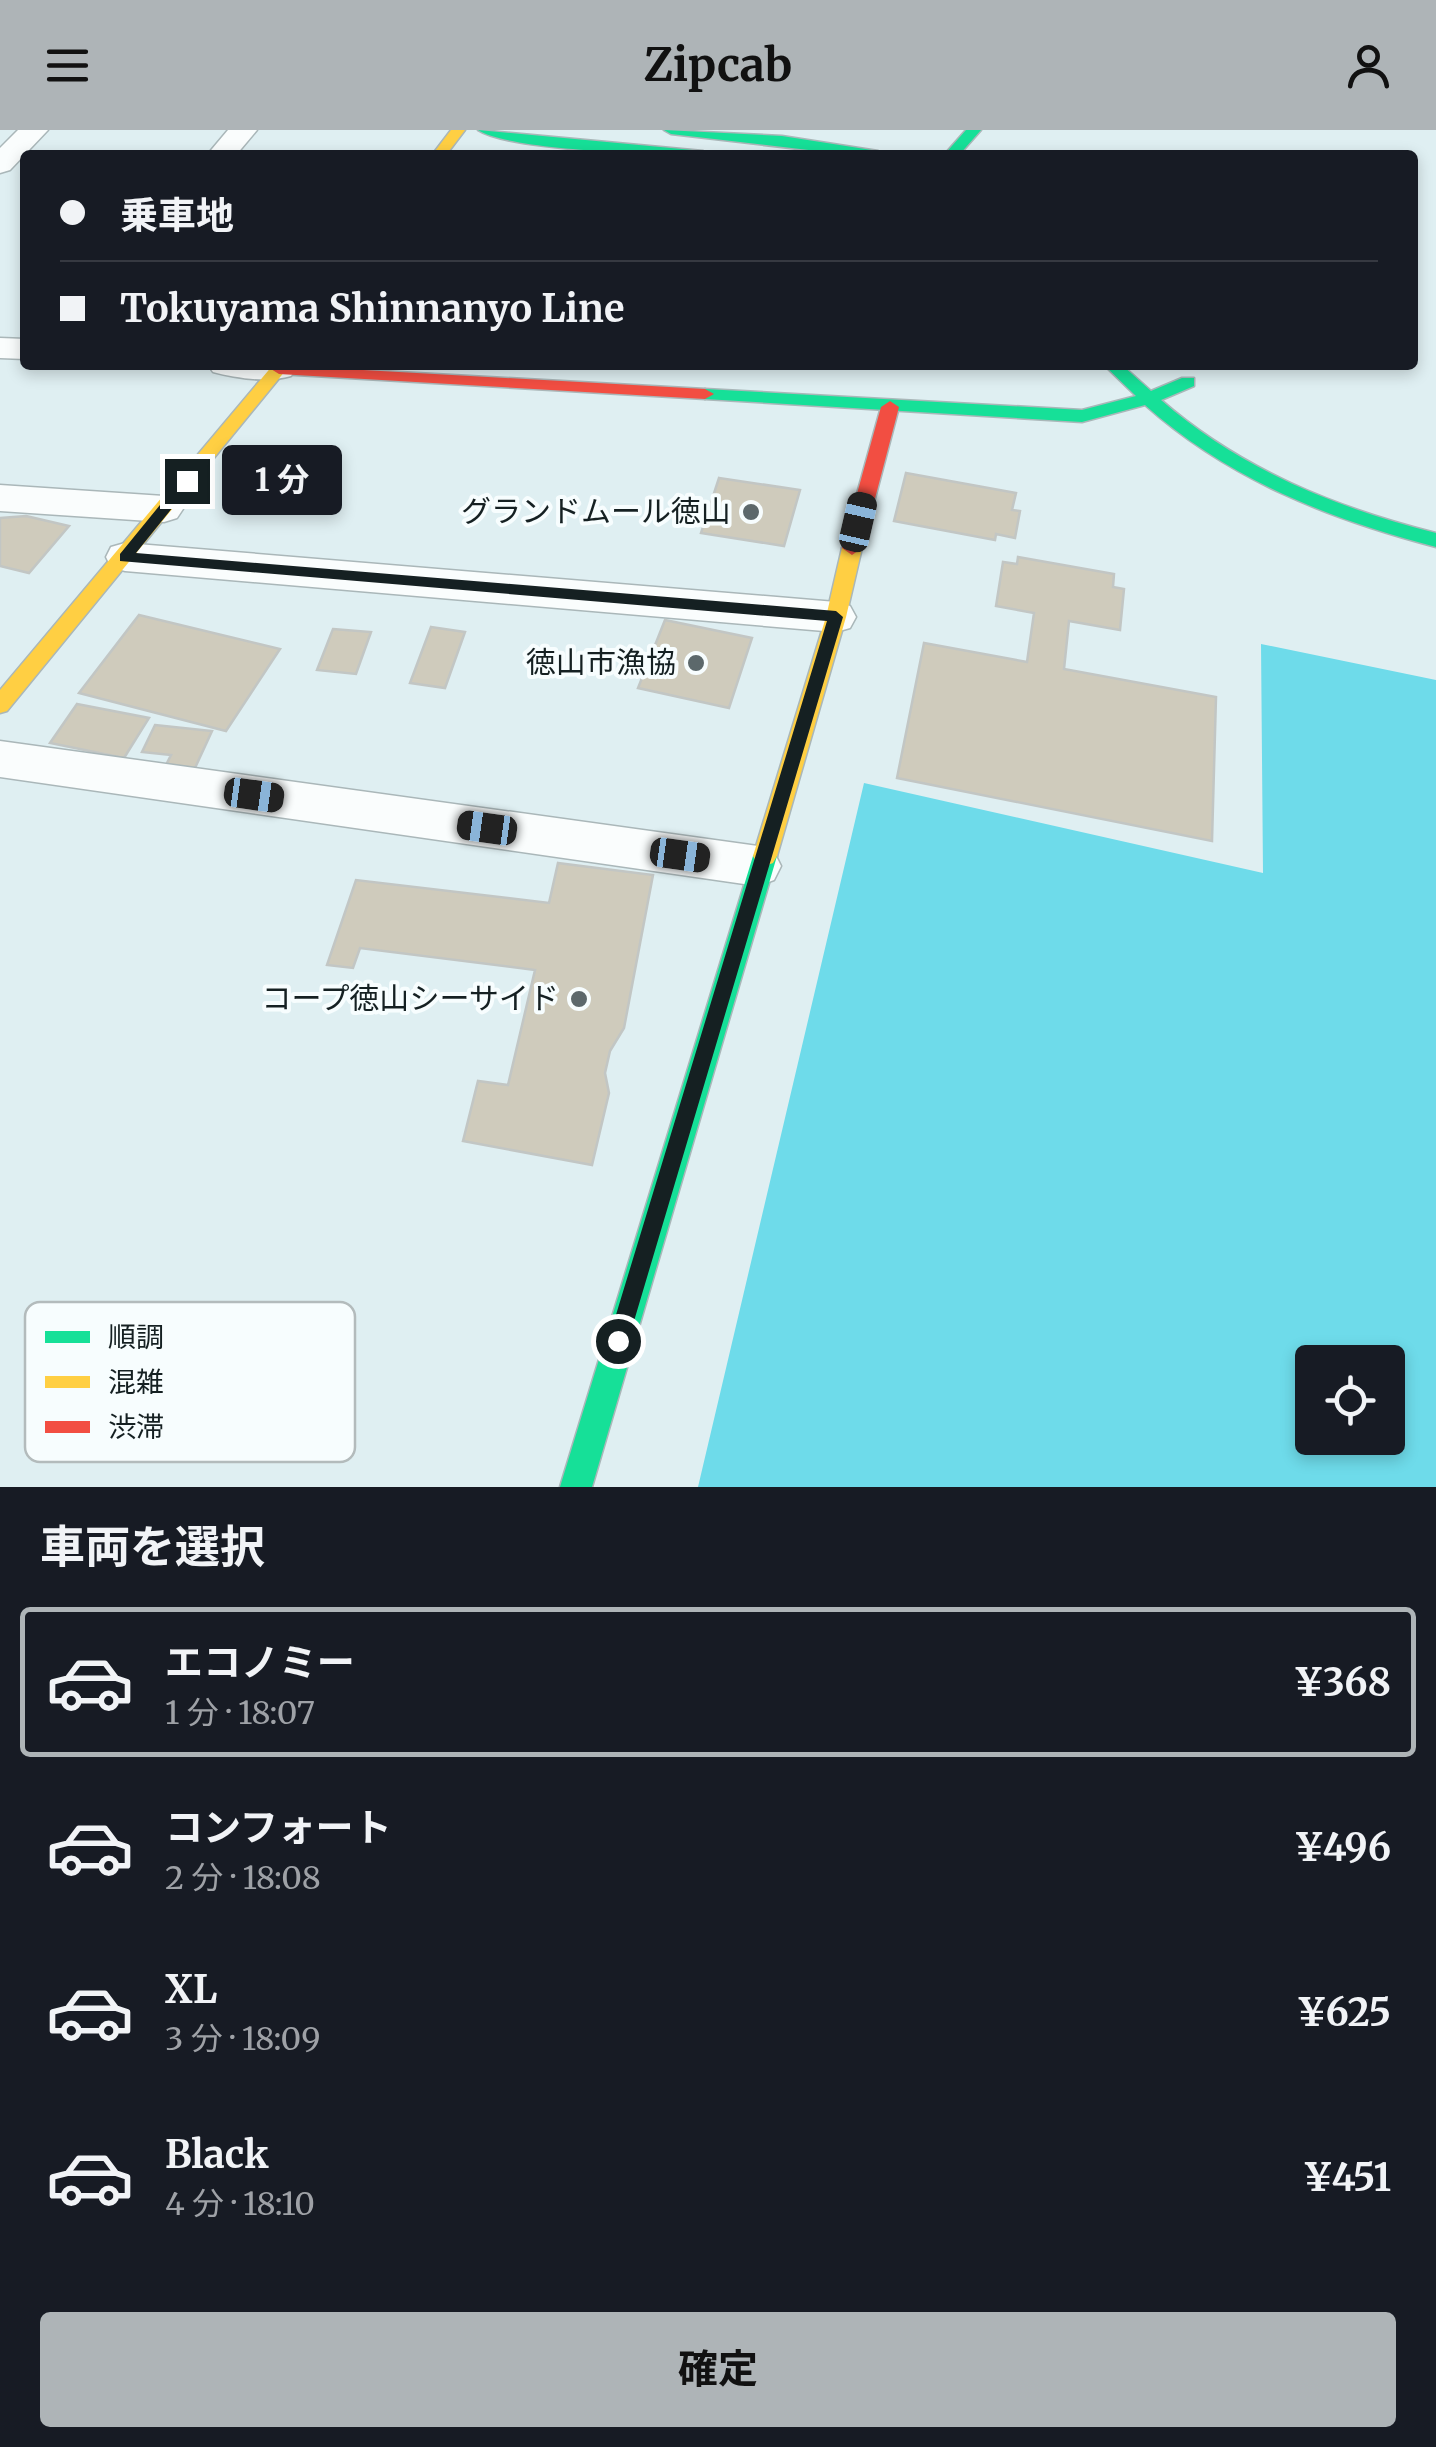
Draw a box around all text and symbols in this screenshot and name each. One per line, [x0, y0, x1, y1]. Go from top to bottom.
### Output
text: Zipcab [644, 37, 792, 93]
icon: menu [40, 38, 95, 93]
icon: person [1341, 38, 1396, 93]
text: 乗車地 [120, 192, 234, 239]
text: Tokuyama Shinnanyo Line [120, 285, 624, 332]
callout: 1 分 [222, 446, 342, 516]
route end [165, 459, 210, 504]
text: 1 分 [255, 460, 309, 500]
car [837, 489, 879, 555]
place label: グランドムール徳山 [461, 492, 731, 530]
marker: グランドムール徳山 [740, 501, 762, 523]
place label: 徳山市漁協 [526, 643, 676, 681]
marker: 徳山市漁協 [685, 652, 707, 674]
car [222, 776, 286, 814]
car [455, 809, 519, 847]
car [648, 836, 712, 874]
place label: コープ徳山シーサイド [261, 979, 559, 1017]
marker: コープ徳山シーサイド [568, 988, 590, 1010]
legend [25, 1302, 355, 1462]
text: 順調 [108, 1319, 164, 1355]
route start [596, 1319, 641, 1364]
map controls [1295, 1345, 1405, 1455]
button: locate [1295, 1345, 1405, 1455]
text: 混雑 [108, 1364, 164, 1400]
text: 渋滞 [108, 1409, 164, 1445]
text: 車両を選択 [40, 1519, 265, 1575]
icon: car [45, 1637, 135, 1727]
text: エコノミー [165, 1639, 355, 1686]
text: ¥368 [1294, 1659, 1391, 1706]
text: 1 分 · 18:07 [165, 1693, 315, 1733]
icon: car [45, 1802, 135, 1892]
text: コンフォート [165, 1804, 392, 1851]
text: ¥496 [1294, 1824, 1391, 1871]
text: 2 分 · 18:08 [165, 1858, 321, 1898]
text: XL [165, 1966, 217, 2013]
icon: car [45, 1967, 135, 2057]
text: ¥625 [1297, 1989, 1391, 2036]
text: 3 分 · 18:09 [165, 2019, 321, 2059]
text: Black [165, 2131, 269, 2178]
icon: car [45, 2132, 135, 2222]
text: ¥451 [1303, 2154, 1391, 2201]
text: 4 分 · 18:10 [165, 2184, 315, 2224]
button: 確定 [40, 2312, 1396, 2427]

